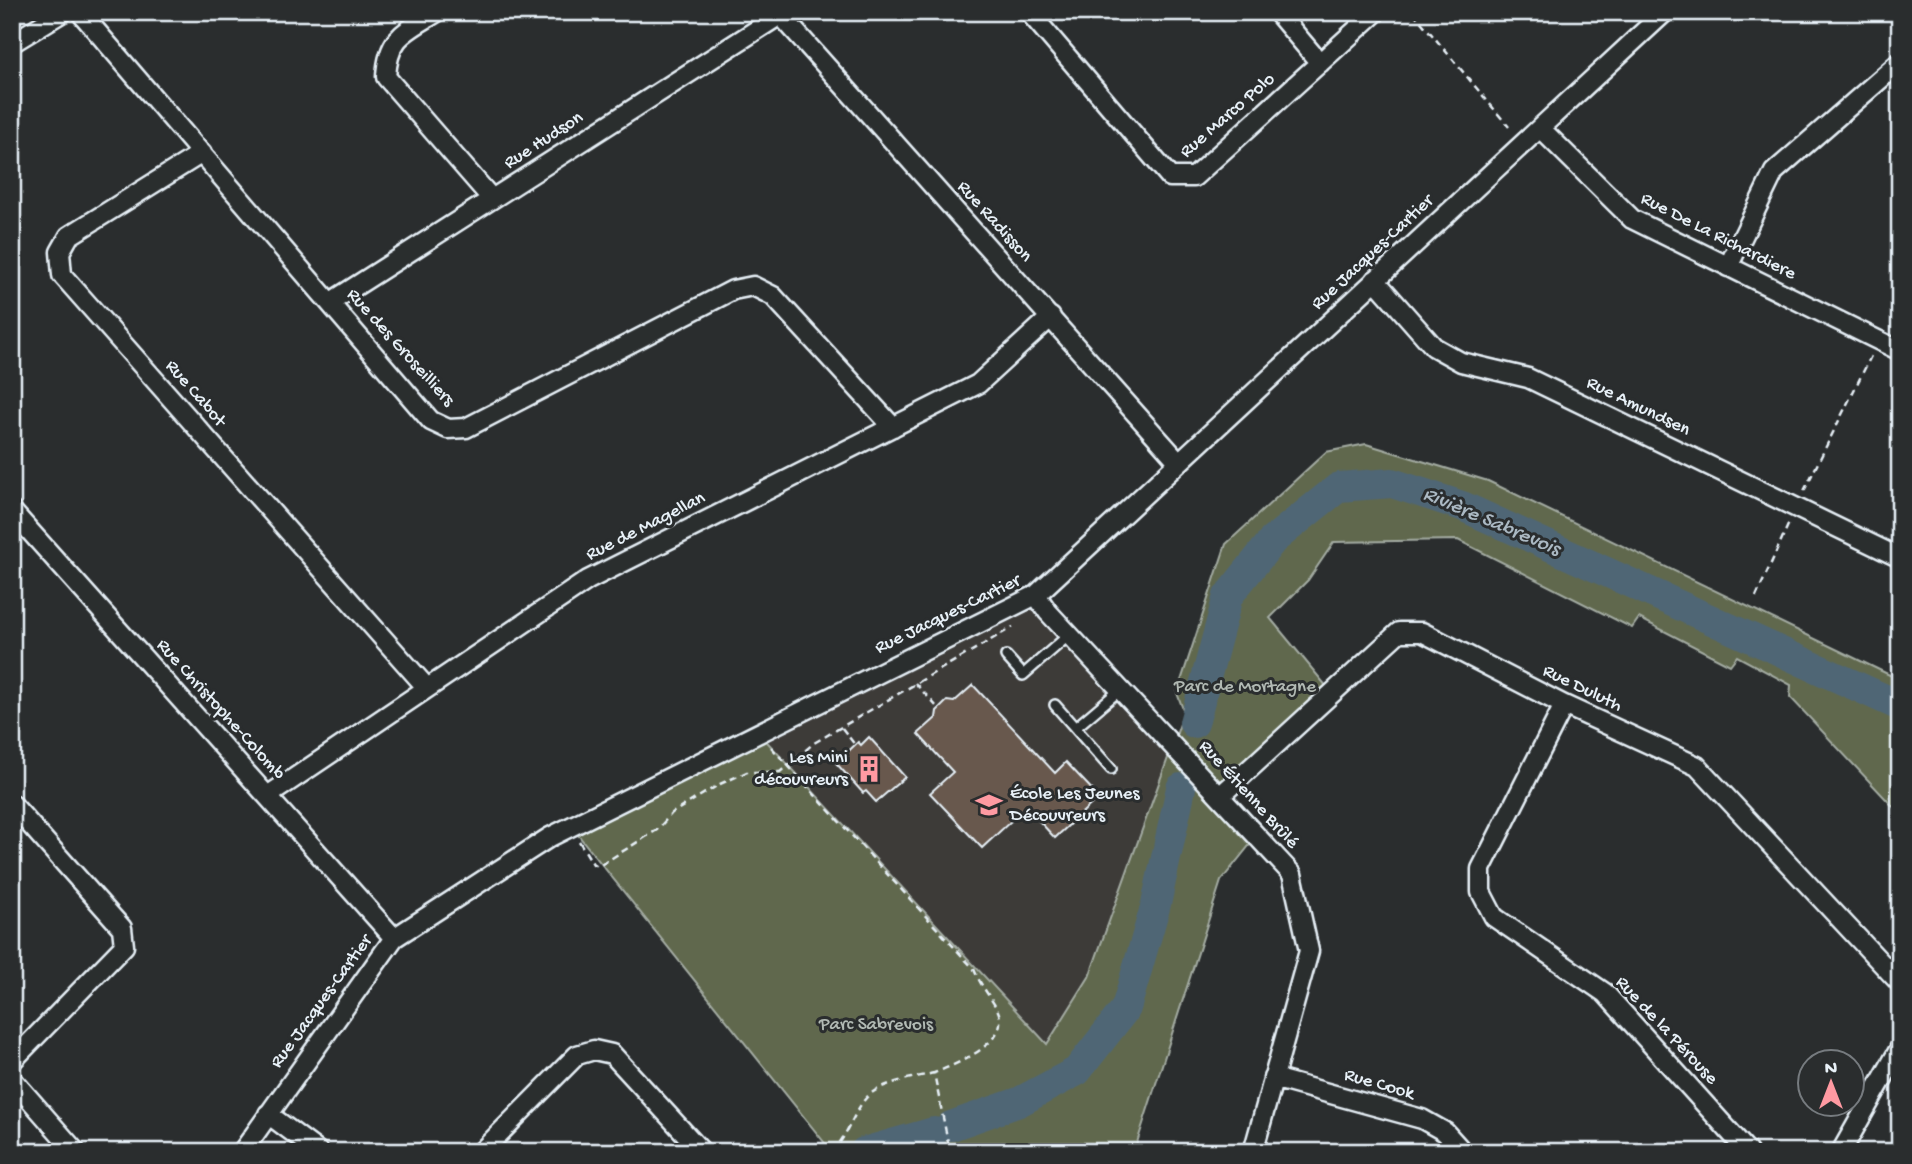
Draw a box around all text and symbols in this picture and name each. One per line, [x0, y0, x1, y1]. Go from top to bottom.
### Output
street label: Rue Marco Polo [1176, 68, 1280, 164]
street label: Rue Hudson [500, 107, 588, 175]
street label: Rue Radisson [951, 176, 1037, 268]
street label: Rue De La Richardiere [1636, 188, 1800, 286]
street label: Rue Jacques-Cartier [1307, 189, 1441, 316]
street label: Rue des Groseilliers [341, 284, 460, 413]
street label: Rue Cabot [160, 356, 232, 434]
street label: Rue Amundsen [1582, 372, 1694, 442]
water label: Rivière Sabrevois [1419, 483, 1565, 564]
street label: Rue de Magellan [582, 487, 710, 567]
street label: Rue Jacques-Cartier [871, 569, 1027, 660]
street label: Rue Christophe-Colomb [150, 635, 290, 785]
street label: Rue Duluth [1539, 660, 1625, 718]
park label: Parc de Mortagne [1173, 676, 1316, 699]
street label: Rue Étienne Brûlé [1193, 736, 1303, 854]
place label: Les Mini découvreurs [754, 747, 849, 792]
building icon: Les Mini découvreurs [854, 754, 884, 784]
place label: École Les Jeunes Découvreurs [1008, 783, 1141, 828]
school or university icon: École Les Jeunes Découvreurs [974, 790, 1004, 820]
street label: Rue Jacques-Cartier [266, 929, 379, 1073]
street label: Rue de la Pérouse [1610, 972, 1722, 1090]
park label: Parc Sabrevois [818, 1014, 934, 1037]
north arrow [1797, 1048, 1867, 1118]
text: N [1825, 1058, 1837, 1081]
street label: Rue Cook [1341, 1064, 1418, 1106]

